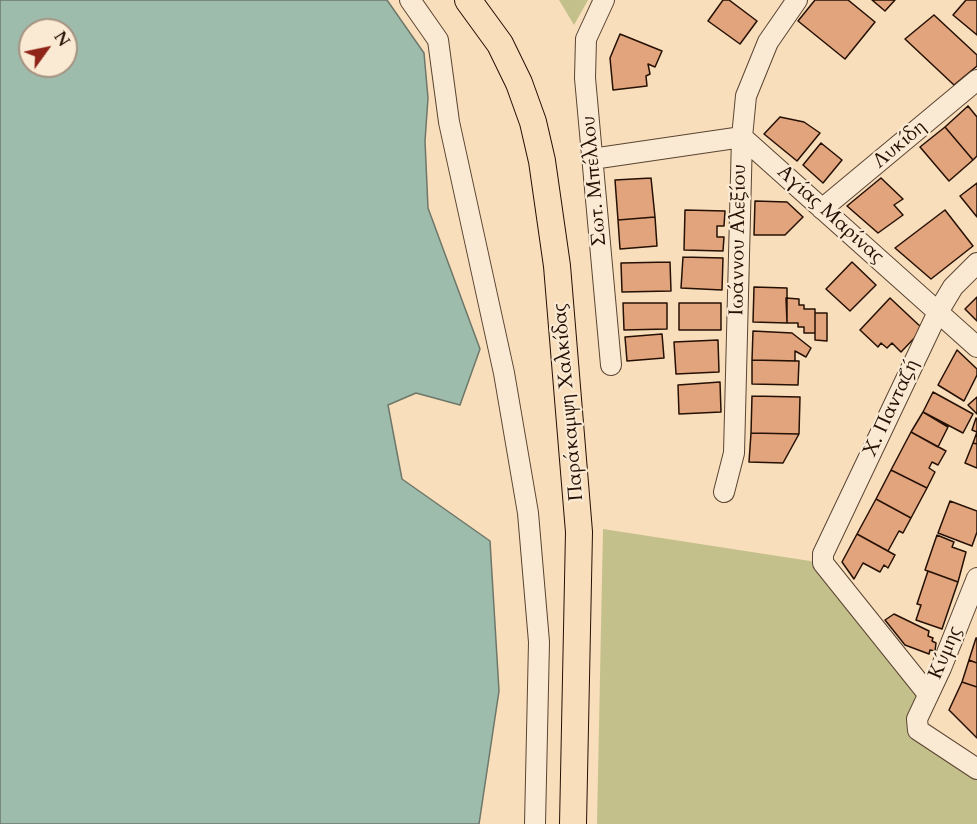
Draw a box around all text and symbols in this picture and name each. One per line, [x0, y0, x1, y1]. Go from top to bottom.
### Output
north arrow [18, 18, 78, 78]
text: N [48, 27, 74, 51]
street label: Σωτ. Μπέλλου [577, 115, 613, 247]
street label: Λυκίδη [868, 116, 932, 174]
street label: Αγίας Μαρίνας [772, 161, 888, 269]
street label: Ιωάννου Αλεξίου [726, 164, 752, 316]
street label: Παράκαμψη Χαλκίδας [548, 302, 590, 502]
street label: Χ. Πανταζή [859, 355, 925, 461]
street label: Κύμης [924, 623, 968, 683]

